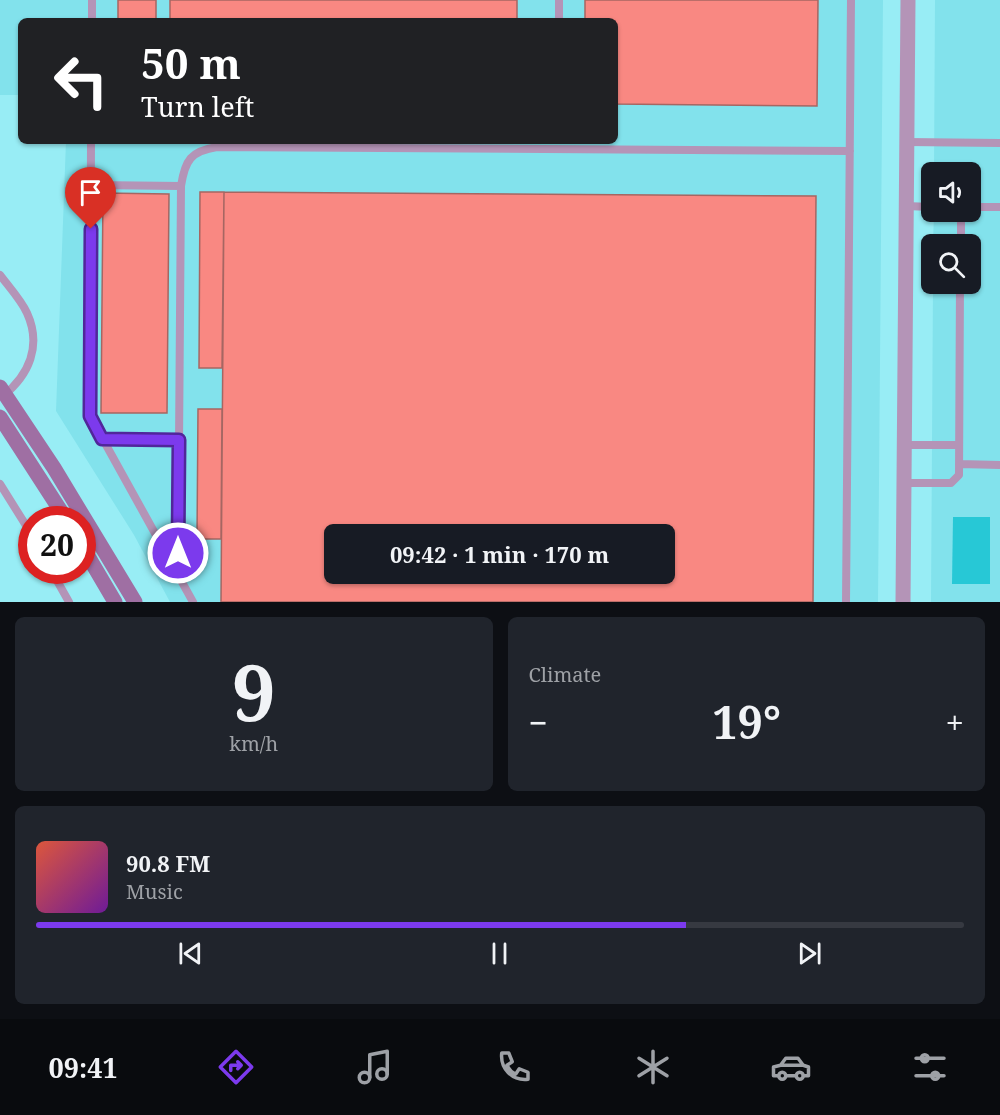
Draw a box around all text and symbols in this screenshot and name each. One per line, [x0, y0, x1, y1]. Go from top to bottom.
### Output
text: 50 m [141, 34, 241, 91]
icon: left [42, 42, 120, 120]
text: Turn left [141, 88, 254, 125]
map controls [921, 162, 981, 294]
button: sound [921, 162, 981, 222]
pin [65, 167, 116, 229]
icon: arrive [74, 176, 107, 209]
button: search [921, 234, 981, 294]
speed limit sign: 20 [18, 506, 96, 584]
position arrow [146, 521, 210, 585]
text: 09:42 · 1 min · 170 m [390, 539, 609, 569]
text: 9 [232, 638, 276, 744]
text: Climate [529, 661, 601, 688]
text: 19° [712, 691, 781, 752]
text: − [529, 700, 548, 745]
text: + [946, 700, 964, 745]
text: km/h [229, 730, 278, 757]
text: 90.8 FM [126, 848, 210, 878]
text: Music [126, 878, 183, 905]
icon: previous [174, 937, 207, 970]
icon: pause [483, 937, 516, 970]
icon: next [793, 937, 826, 970]
icon: directions [215, 1046, 257, 1088]
icon: music [354, 1046, 396, 1088]
icon: phone [493, 1046, 535, 1088]
icon: climate [632, 1046, 674, 1088]
icon: car [770, 1046, 812, 1088]
icon: filters [909, 1046, 951, 1088]
text: 09:41 [48, 1049, 118, 1086]

